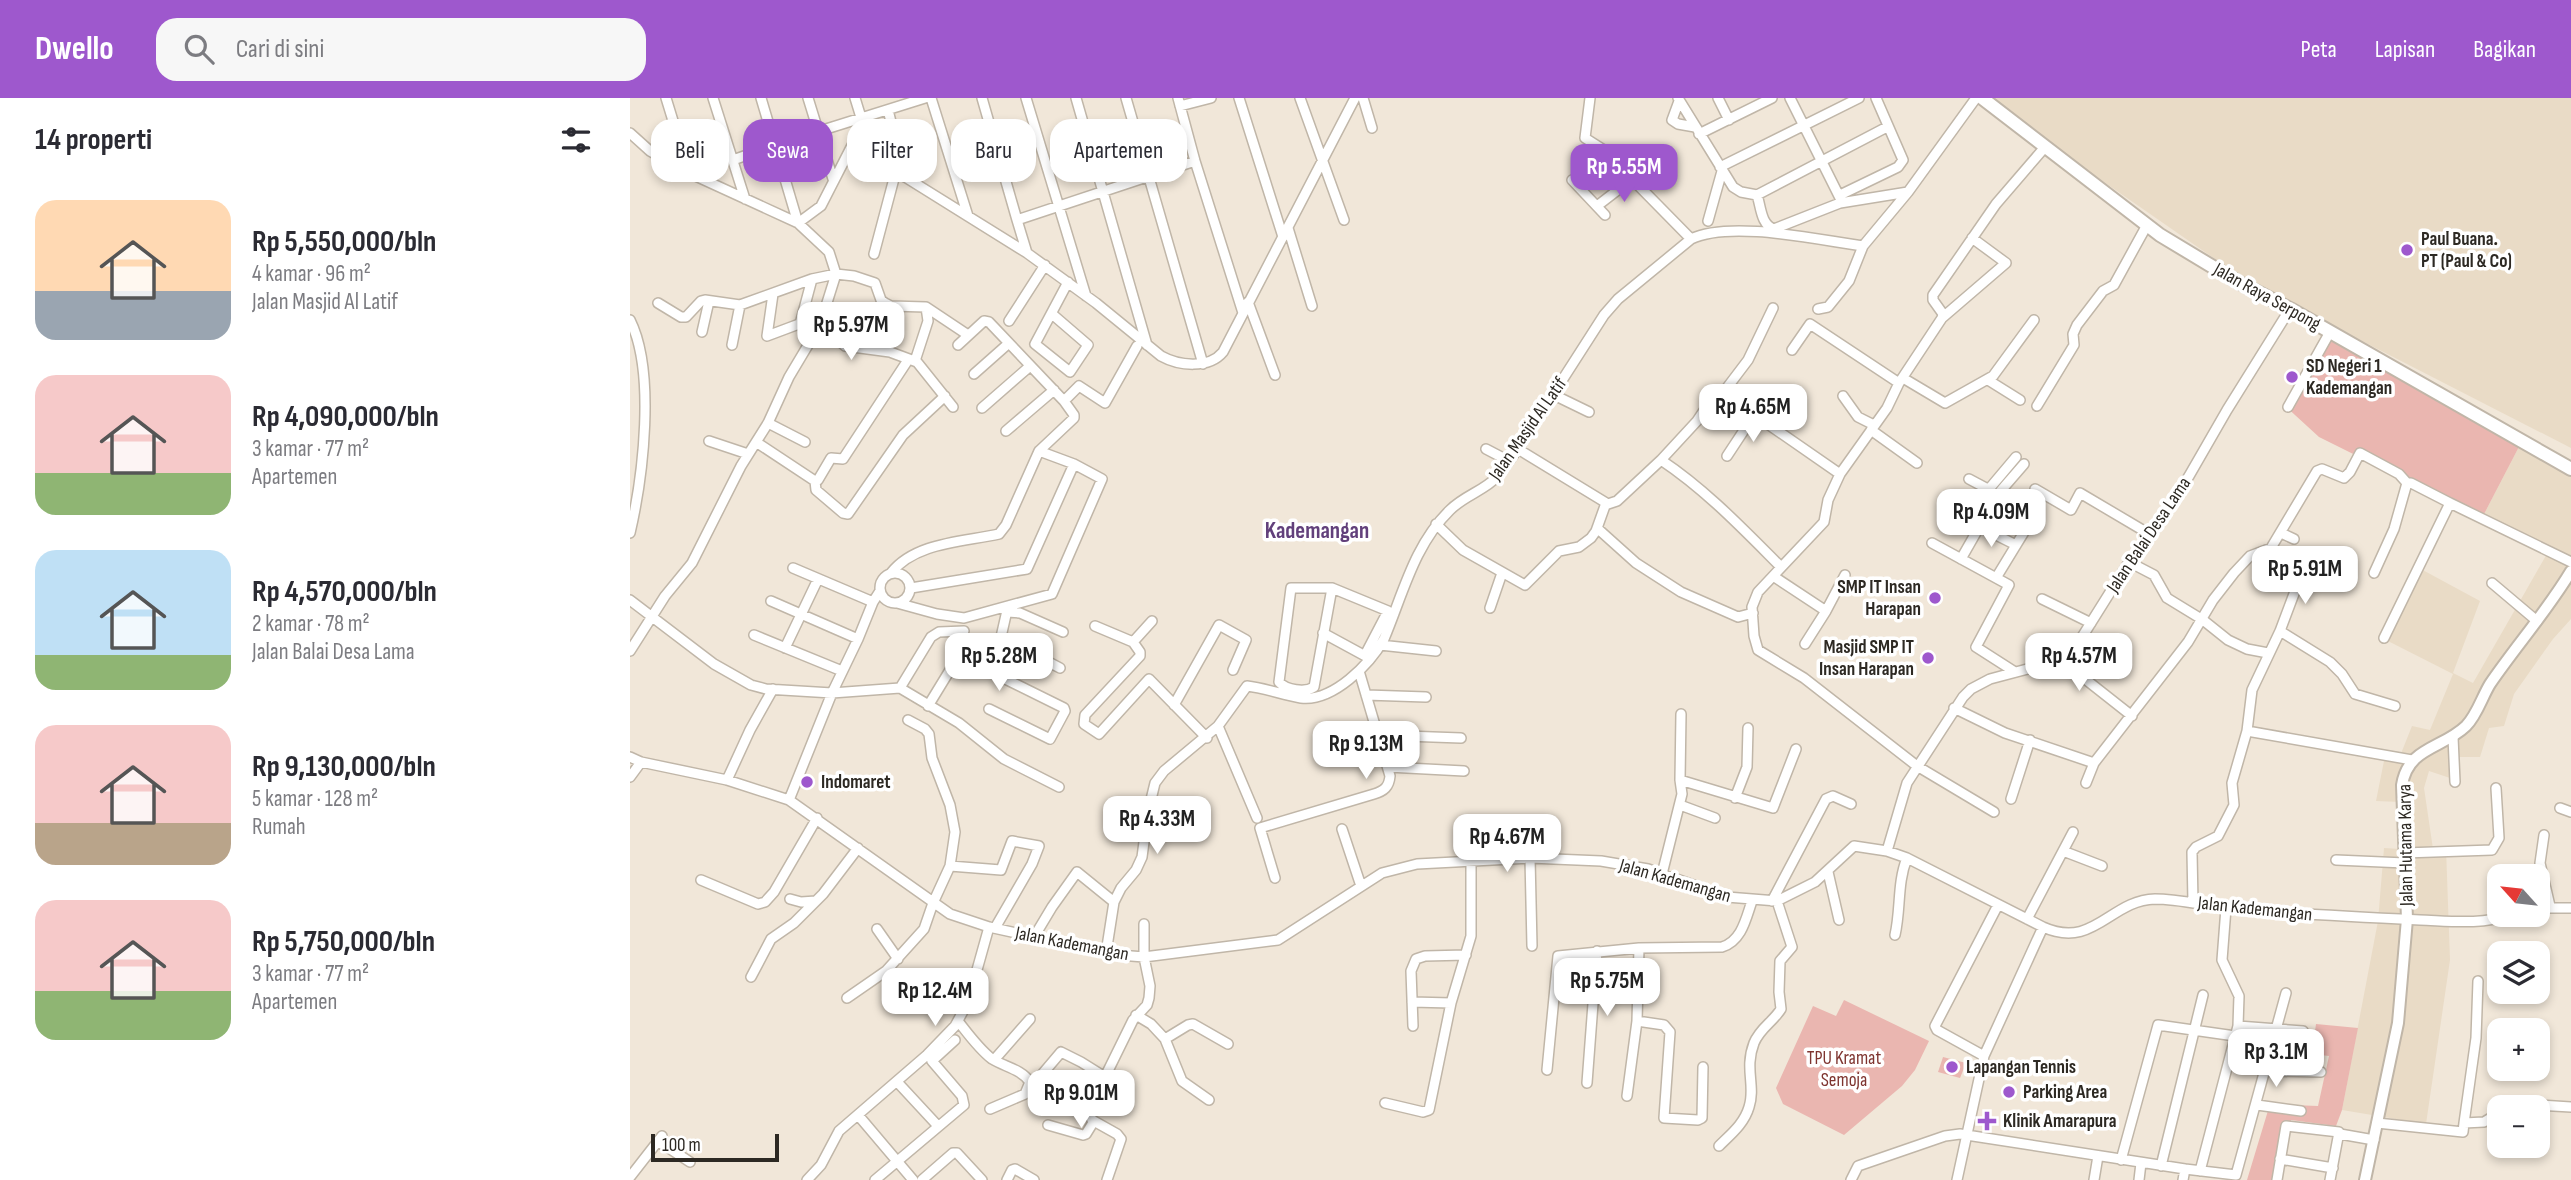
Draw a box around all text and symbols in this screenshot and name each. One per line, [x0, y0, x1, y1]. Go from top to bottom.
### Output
search box [156, 18, 646, 81]
text: Dwello [35, 29, 114, 69]
icon: search [180, 30, 218, 68]
text: Cari di sini [236, 34, 324, 65]
text: Peta [2301, 35, 2337, 64]
text: Lapisan [2375, 35, 2435, 64]
text: Bagikan [2473, 35, 2536, 64]
chip: Beli [651, 119, 729, 182]
chip: Sewa [743, 119, 833, 182]
chip: Filter [847, 119, 937, 182]
chip: Baru [951, 119, 1036, 182]
chip: Apartemen [1050, 119, 1187, 182]
icon: filters [557, 121, 595, 159]
text: 14 properti [35, 122, 152, 158]
pin: Rp 5.55M [1552, 144, 1696, 204]
text: Rp 5.55M [1587, 153, 1661, 181]
text: Rp 5,550,000/bln [252, 224, 436, 260]
icon: home [91, 228, 175, 312]
place label: Paul Buana. PT (Paul & Co) [2421, 228, 2512, 273]
marker: Paul Buana. PT (Paul & Co) [2399, 242, 2415, 258]
street label: Jalan Raya Serpong [2209, 258, 2325, 336]
text: 4 kamar · 96 m² [252, 260, 371, 288]
text: Jalan Masjid Al Latif [252, 288, 398, 316]
pin: Rp 5.97M [779, 302, 923, 362]
text: Rp 5.97M [813, 311, 889, 339]
place label: SD Negeri 1 Kademangan [2306, 355, 2392, 400]
marker: SD Negeri 1 Kademangan [2284, 369, 2300, 385]
street label: Jalan Masjid Al Latif [1483, 373, 1572, 486]
pin: Rp 4.65M [1681, 384, 1825, 444]
text: Rp 4.65M [1715, 393, 1791, 421]
text: Rp 4,090,000/bln [252, 399, 439, 435]
icon: home [91, 403, 175, 487]
text: 3 kamar · 77 m² [252, 435, 369, 463]
text: Apartemen [252, 463, 337, 491]
street label: Jalan Balai Desa Lama [2101, 473, 2196, 598]
pin: Rp 4.09M [1919, 490, 2063, 549]
text: Rp 4.09M [1953, 498, 2029, 526]
district label: Kademangan [1265, 517, 1369, 545]
pin: Rp 5.91M [2233, 546, 2377, 606]
text: Rp 5.91M [2268, 555, 2342, 583]
text: Rp 4,570,000/bln [252, 574, 437, 610]
place label: SMP IT Insan Harapan [1837, 576, 1921, 621]
icon: home [91, 578, 175, 662]
marker: SMP IT Insan Harapan [1927, 590, 1943, 606]
text: 2 kamar · 78 m² [252, 610, 370, 638]
pin: Rp 5.28M [927, 634, 1071, 693]
pin: Rp 4.57M [2007, 634, 2151, 693]
place label: Masjid SMP IT Insan Harapan [1819, 636, 1914, 681]
text: Jalan Balai Desa Lama [252, 638, 415, 666]
text: Rp 5.28M [961, 642, 1037, 670]
text: Rp 4.57M [2041, 642, 2117, 670]
marker: Masjid SMP IT Insan Harapan [1920, 650, 1936, 666]
pin: Rp 9.13M [1294, 722, 1438, 781]
text: Rp 9.13M [1329, 730, 1403, 758]
text: Rp 9,130,000/bln [252, 749, 436, 785]
icon: home [91, 753, 175, 837]
place label: Indomaret [821, 771, 891, 794]
marker: Indomaret [799, 774, 815, 790]
street label: Jalan Hutama Karya [2393, 784, 2419, 907]
text: 5 kamar · 128 m² [252, 785, 378, 813]
pin: Rp 4.33M [1085, 796, 1229, 856]
text: Rp 4.33M [1119, 805, 1195, 833]
text: Rumah [252, 813, 306, 841]
pin: Rp 4.67M [1435, 814, 1579, 874]
text: Rp 4.67M [1469, 823, 1545, 851]
street label: Jalan Kademangan [1616, 854, 1733, 908]
north arrow [2487, 864, 2550, 928]
map controls [2487, 864, 2550, 1158]
street label: Jalan Kademangan [2196, 891, 2313, 926]
street label: Jalan Kademangan [1012, 922, 1131, 966]
text: Rp 5,750,000/bln [252, 924, 435, 960]
icon: home [91, 928, 175, 1012]
button: layers [2487, 941, 2550, 1004]
pin: Rp 5.75M [1535, 958, 1679, 1018]
text: 3 kamar · 77 m² [252, 960, 369, 988]
text: Rp 5.75M [1570, 967, 1644, 995]
pin: Rp 12.4M [863, 968, 1007, 1028]
text: Rp 12.4M [898, 977, 972, 1005]
text: Apartemen [252, 988, 337, 1016]
button: + [2487, 1018, 2550, 1081]
pin: Rp 3.1M [2211, 1030, 2341, 1089]
text: Rp 3.1M [2244, 1038, 2308, 1066]
park label: TPU Kramat Semoja [1807, 1047, 1881, 1092]
place label: Lapangan Tennis [1966, 1056, 2076, 1079]
marker: Lapangan Tennis [1944, 1059, 1960, 1075]
pin: Rp 9.01M [1009, 1070, 1153, 1130]
text: Rp 9.01M [1044, 1079, 1118, 1107]
place label: Parking Area [2023, 1081, 2107, 1104]
marker: Parking Area [2001, 1084, 2017, 1100]
button: − [2487, 1095, 2550, 1158]
place label: Klinik Amarapura [2003, 1110, 2117, 1133]
marker: Klinik Amarapura [1977, 1111, 1997, 1131]
scale bar [651, 1131, 779, 1163]
text: 100 m [662, 1134, 701, 1157]

